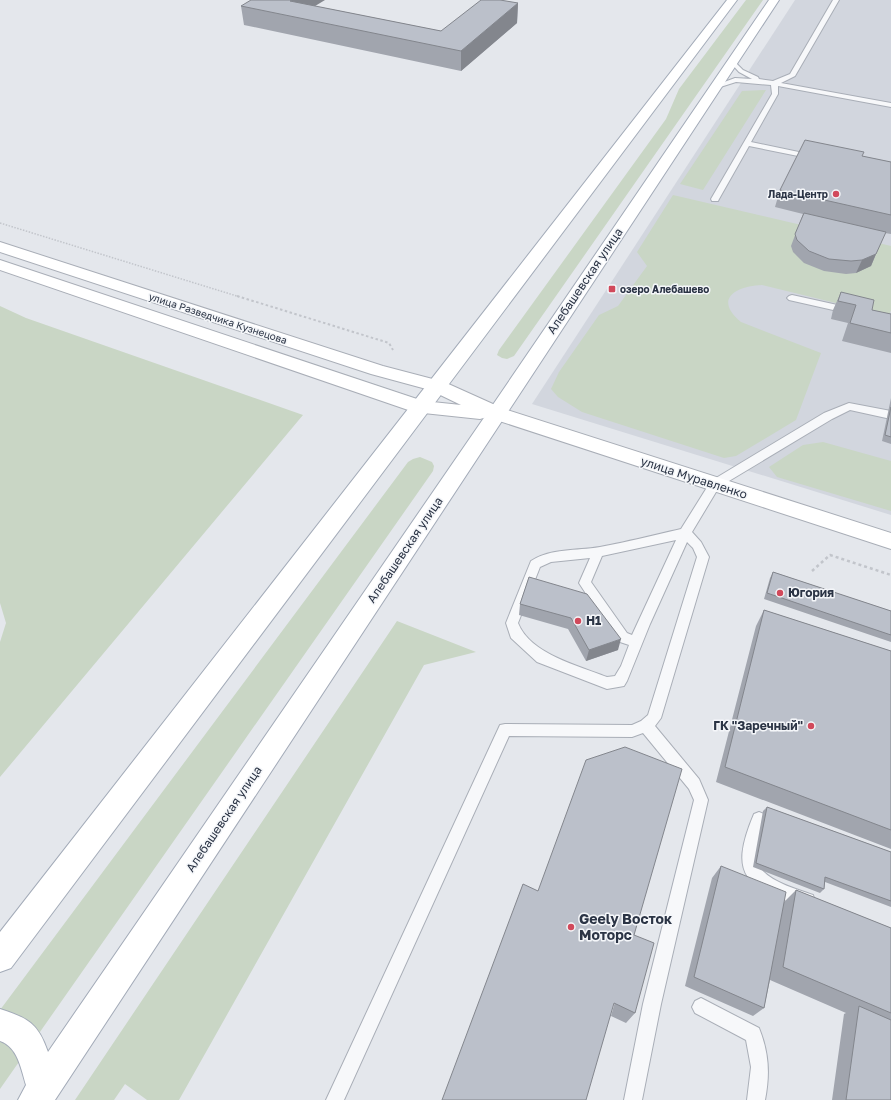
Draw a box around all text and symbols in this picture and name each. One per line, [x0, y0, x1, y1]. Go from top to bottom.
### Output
place label: Лада-Центр [768, 188, 828, 200]
marker: Лада-Центр [831, 189, 841, 199]
street label: Алебашевская улица [543, 225, 626, 337]
place label: озеро Алебашево [620, 283, 709, 295]
marker: озеро Алебашево [607, 284, 617, 294]
street label: улица Разведчика Кузнецова [147, 290, 289, 346]
street label: улица Муравленко [639, 453, 749, 502]
street label: Алебашевская улица [363, 494, 446, 606]
place label: Югория [788, 585, 834, 600]
marker: Югория [775, 588, 785, 598]
place label: Н1 [586, 613, 601, 628]
marker: Н1 [573, 616, 583, 626]
place label: ГК "Заречный" [713, 718, 803, 733]
marker: ГК "Заречный" [806, 721, 816, 731]
street label: Алебашевская улица [182, 763, 265, 875]
place label: Geely Восток Моторс [579, 910, 672, 943]
marker: Geely Восток Моторс [566, 922, 576, 932]

